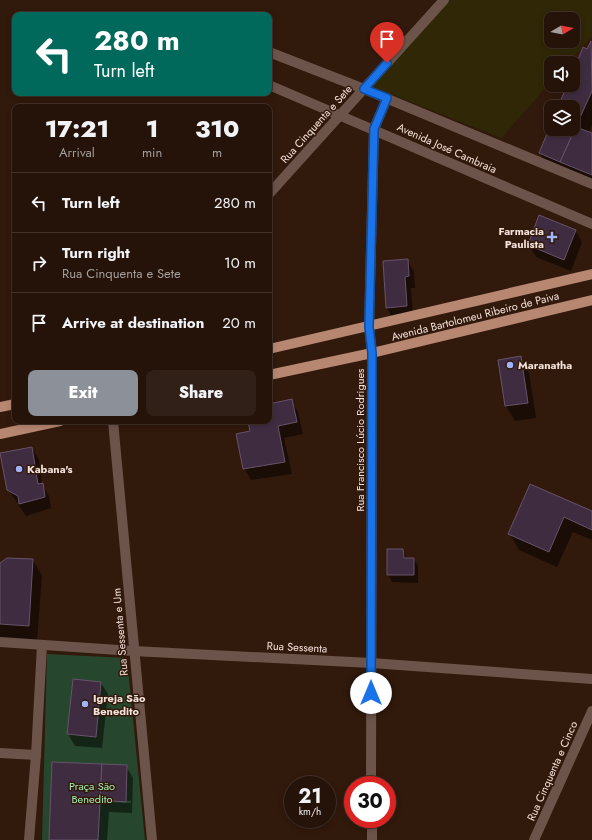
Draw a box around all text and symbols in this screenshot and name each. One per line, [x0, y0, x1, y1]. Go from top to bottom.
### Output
north arrow [544, 12, 580, 48]
map controls [544, 12, 580, 136]
text: 280 m [94, 20, 180, 61]
pin [370, 22, 404, 63]
icon: left [28, 28, 80, 80]
icon: arrive [376, 28, 398, 50]
button: sound [544, 56, 580, 92]
text: Turn left [94, 58, 154, 84]
street label: Rua Cinquenta e Sete [276, 81, 356, 167]
button: layers [544, 100, 580, 136]
text: 17:21 [45, 111, 109, 146]
text: 1 [146, 111, 158, 146]
text: 310 [195, 111, 239, 146]
street label: Avenida José Cambraia [395, 119, 499, 177]
text: Arrival [59, 143, 95, 162]
text: min [142, 143, 162, 162]
text: m [212, 143, 222, 162]
icon: left [28, 192, 50, 214]
text: Turn left [62, 192, 120, 214]
text: 280 m [214, 192, 256, 214]
place label: Farmacia Paulista [498, 223, 544, 252]
marker: Farmacia Paulista [547, 232, 557, 242]
text: Turn right [62, 242, 130, 264]
icon: right [28, 252, 50, 274]
text: 10 m [224, 252, 256, 274]
text: Rua Cinquenta e Sete [62, 264, 181, 283]
street label: Avenida Bartolomeu Ribeiro de Paiva [390, 287, 560, 345]
icon: arrive [28, 312, 50, 334]
text: Arrive at destination [62, 312, 204, 334]
text: 20 m [222, 312, 256, 334]
place label: Maranatha [518, 357, 572, 373]
marker: Maranatha [505, 360, 515, 370]
street label: Rua Francisco Lúcio Rodrigues [352, 368, 368, 512]
button: Exit [28, 370, 138, 416]
button: Share [146, 370, 256, 416]
place label: Kabana's [27, 461, 73, 477]
marker: Kabana's [14, 464, 24, 474]
street label: Rua Sessenta e Um [108, 587, 132, 677]
street label: Rua Sessenta [266, 637, 328, 657]
position arrow [350, 672, 392, 714]
place label: Igreja São Benedito [93, 690, 146, 719]
marker: Igreja São Benedito [80, 699, 90, 709]
street label: Rua Cinquenta e Cinco [523, 719, 581, 823]
speed limit sign: 30 [344, 776, 396, 828]
park label: Praça São Benedito [69, 778, 115, 807]
text: 21 [298, 782, 322, 811]
text: km/h [299, 804, 321, 819]

